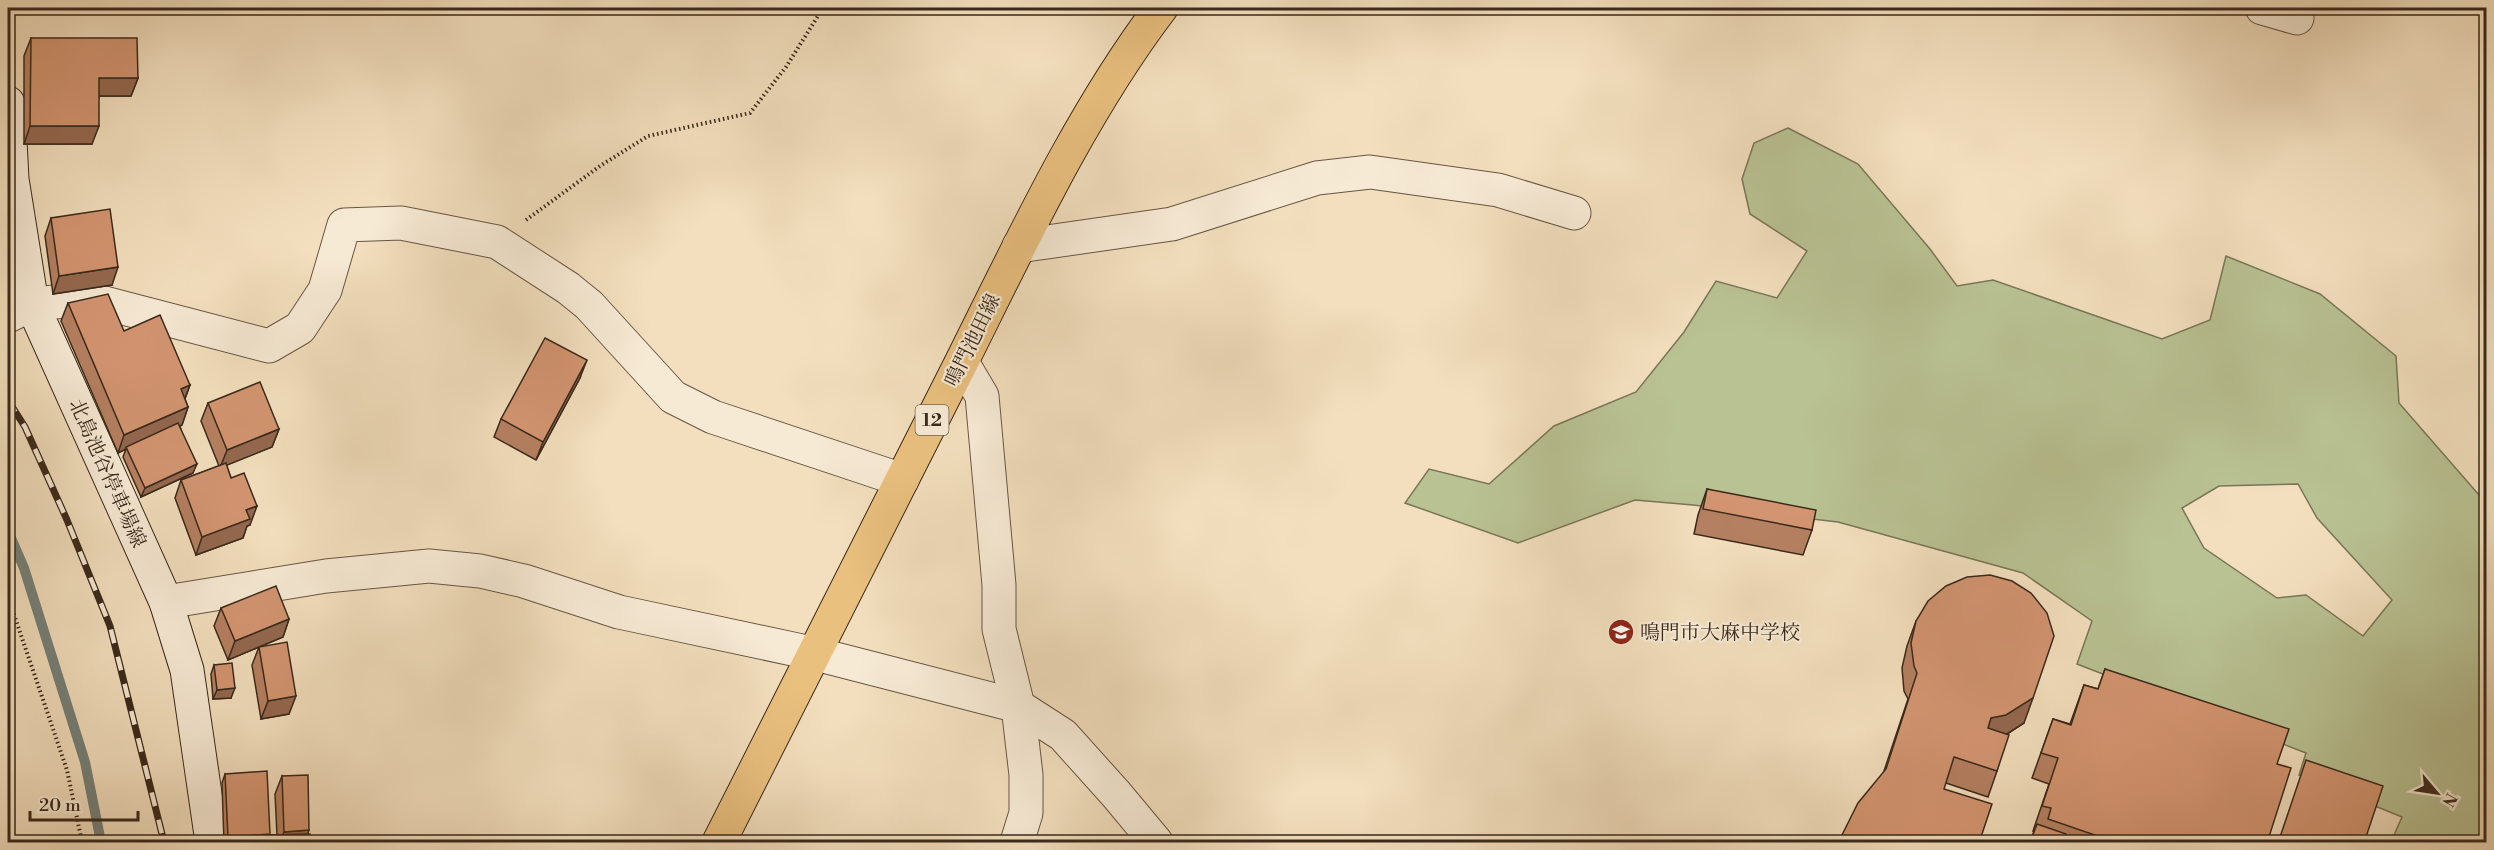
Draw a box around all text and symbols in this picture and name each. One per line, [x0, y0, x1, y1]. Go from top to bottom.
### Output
street label: 鳴門池田線 [940, 290, 1007, 391]
street label: 北島池谷停車場線 [63, 395, 151, 552]
road number: 12 [916, 405, 948, 435]
school or university icon: 鳴門市大麻中学校 [1606, 617, 1636, 647]
place label: 鳴門市大麻中学校 [1640, 621, 1800, 646]
north arrow [2407, 763, 2467, 823]
scale bar [30, 784, 138, 822]
text: N [2437, 789, 2461, 810]
text: 20 m [39, 794, 81, 817]

